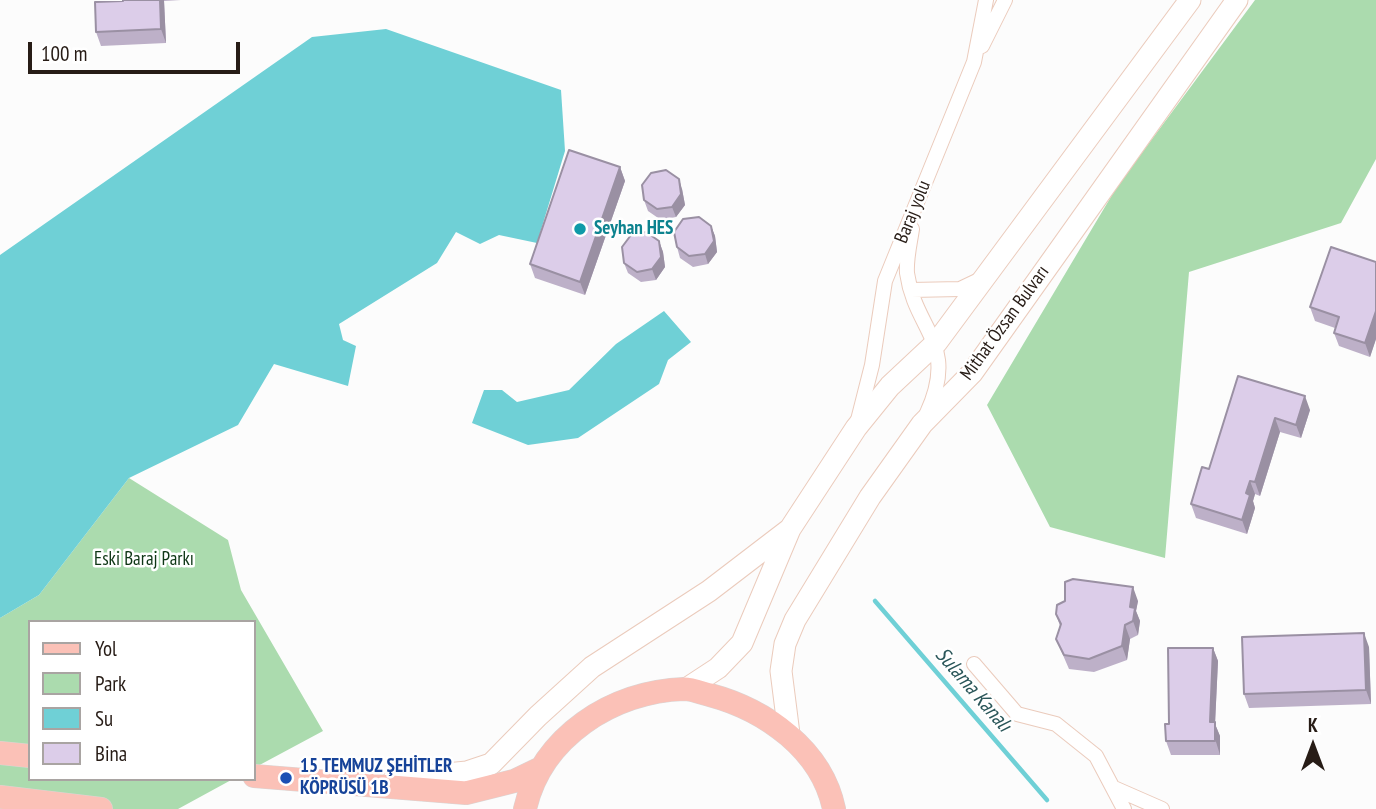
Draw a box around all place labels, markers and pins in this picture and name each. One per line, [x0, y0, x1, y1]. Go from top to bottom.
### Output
place label: Seyhan HES [594, 218, 673, 240]
marker: Seyhan HES [572, 221, 588, 237]
place label: 15 TEMMUZ ŞEHİTLER KÖPRÜSÜ 1B [300, 756, 453, 800]
marker: 15 TEMMUZ ŞEHİTLER KÖPRÜSÜ 1B [278, 770, 294, 786]

